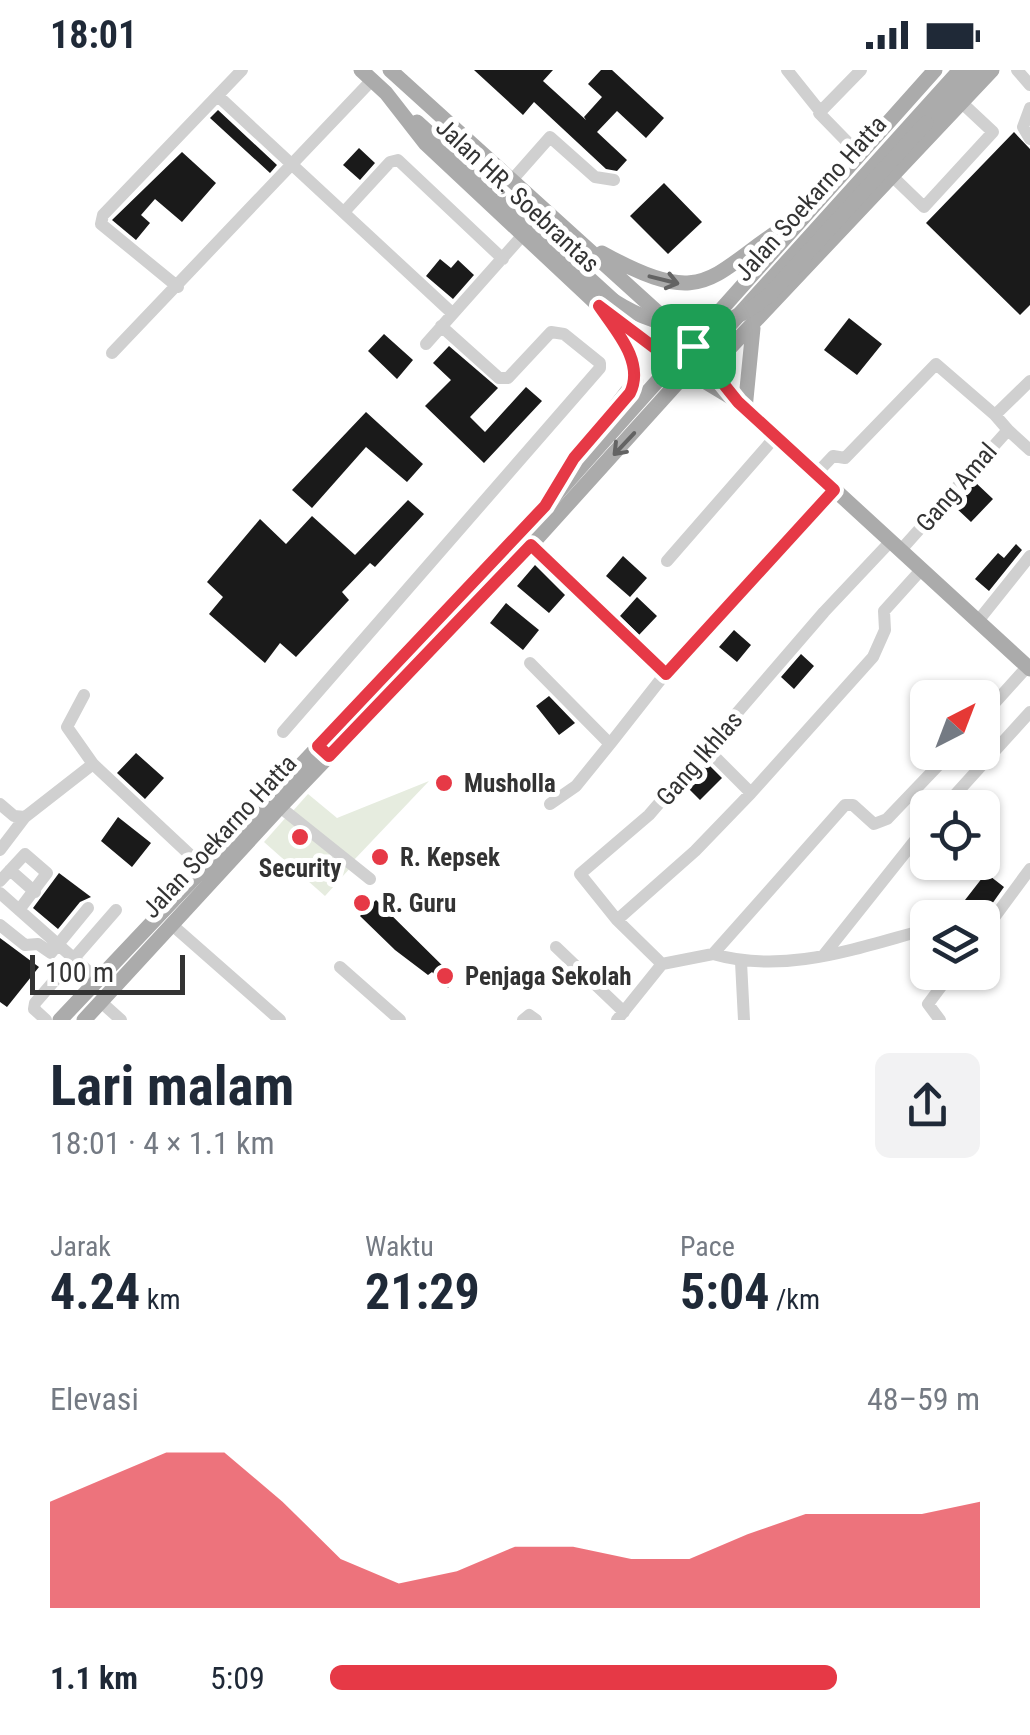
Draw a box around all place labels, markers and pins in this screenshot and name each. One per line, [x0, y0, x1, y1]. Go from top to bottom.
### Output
pin [651, 304, 736, 389]
place label: Musholla [464, 769, 556, 798]
marker: Musholla [433, 772, 455, 794]
marker: Security [289, 826, 311, 848]
place label: R. Kepsek [400, 843, 500, 872]
marker: R. Kepsek [369, 846, 391, 868]
place label: Security [259, 854, 341, 883]
place label: R. Guru [382, 889, 456, 918]
marker: R. Guru [351, 892, 373, 914]
place label: Penjaga Sekolah [465, 962, 632, 991]
marker: Penjaga Sekolah [434, 965, 456, 987]

